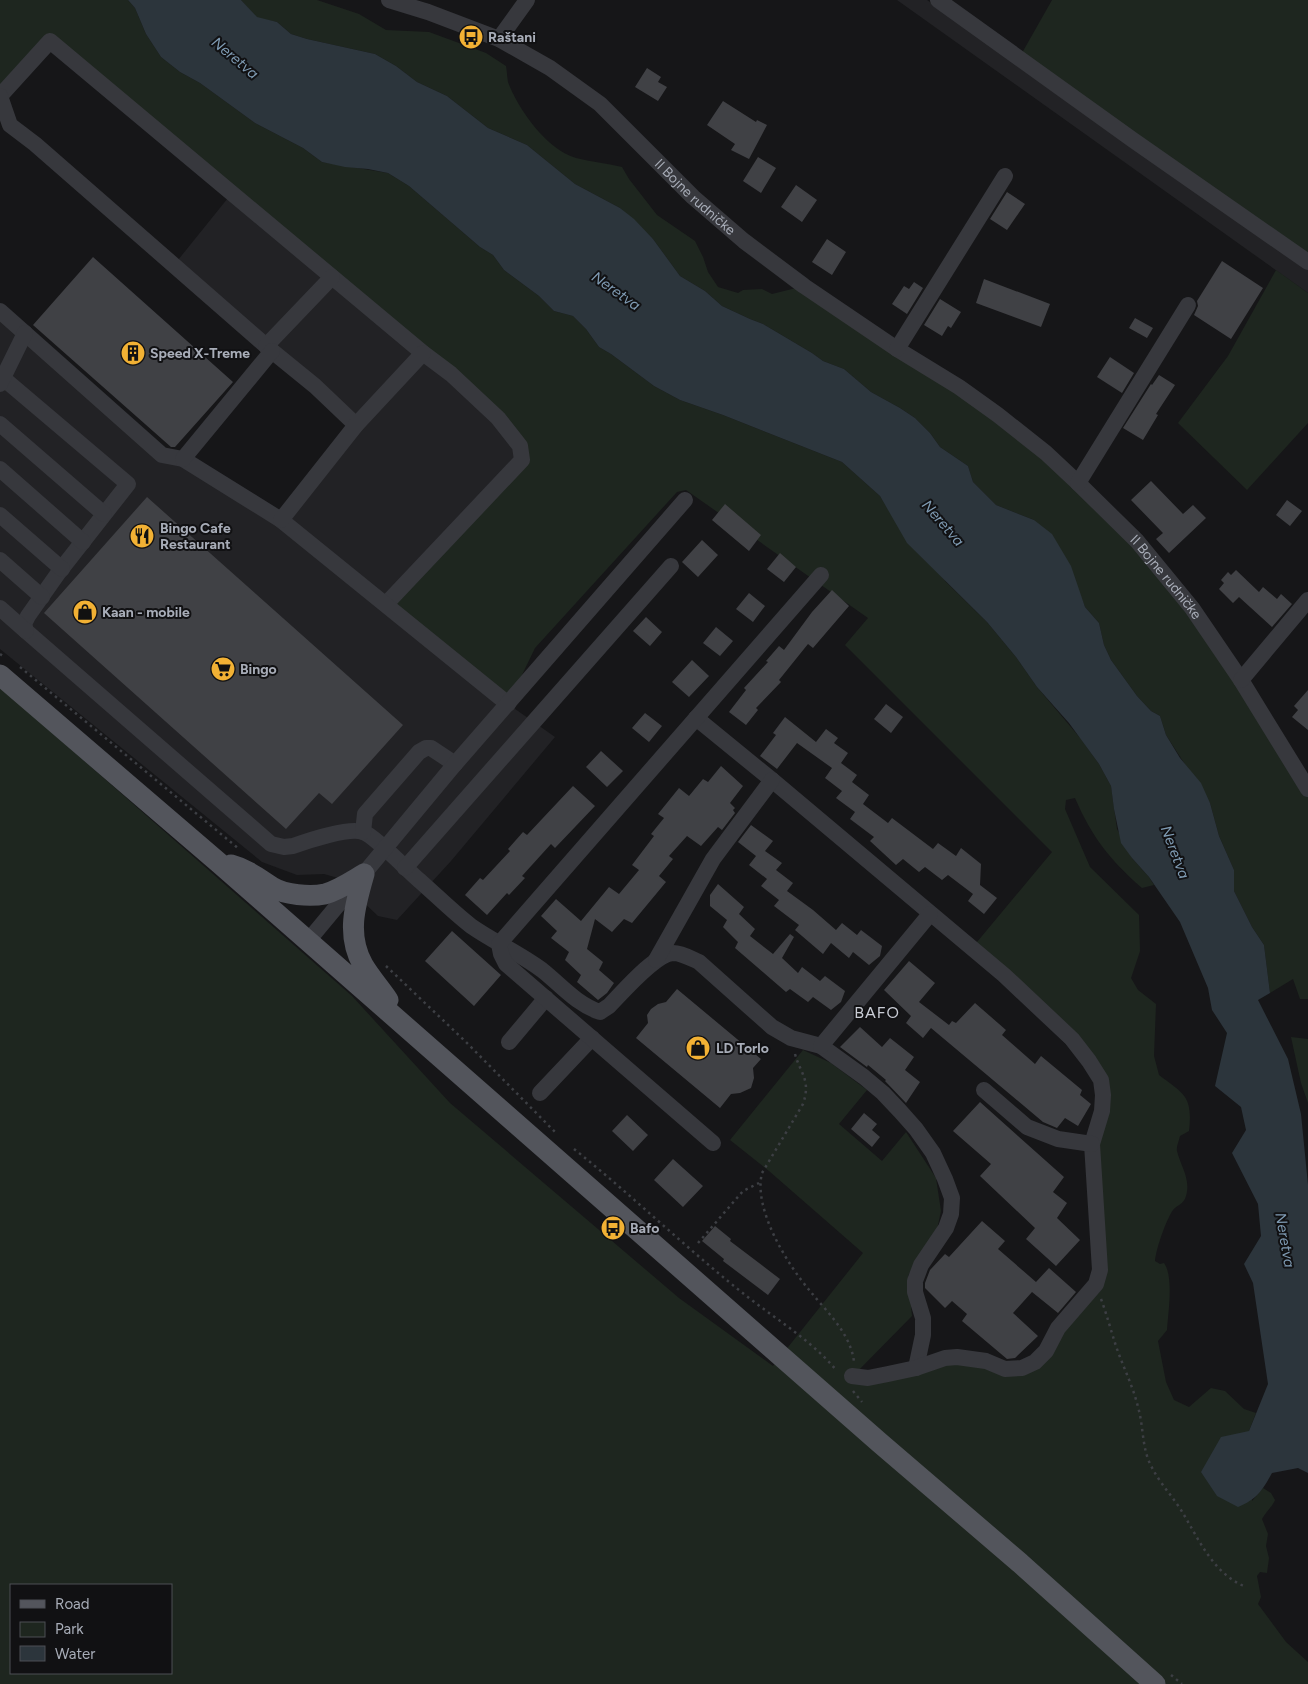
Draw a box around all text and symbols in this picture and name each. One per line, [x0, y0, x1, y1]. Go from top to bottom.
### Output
bus stop icon: Raštani [458, 24, 484, 50]
place label: Raštani [488, 29, 536, 46]
water label: Neretva [208, 33, 262, 83]
street label: II Bojne rudničke [651, 156, 739, 239]
water label: Neretva [588, 268, 644, 314]
building icon: Speed X-Treme [120, 340, 146, 366]
place label: Speed X-Treme [150, 345, 250, 362]
water label: Neretva [918, 496, 968, 550]
place label: Bingo Cafe Restaurant [160, 520, 231, 553]
restaurant icon: Bingo Cafe Restaurant [129, 523, 155, 549]
street label: II Bojne rudničke [1126, 531, 1205, 623]
shop icon: Kaan - mobile [72, 599, 98, 625]
place label: Kaan - mobile [102, 604, 190, 621]
supermarket icon: Bingo [210, 656, 236, 682]
place label: Bingo [240, 661, 277, 678]
water label: Neretva [1157, 823, 1193, 881]
district label: BAFO [854, 1003, 900, 1022]
shop icon: LD Torlo [685, 1035, 711, 1061]
place label: LD Torlo [716, 1040, 769, 1057]
water label: Neretva [1271, 1211, 1299, 1269]
bus stop icon: Bafo [600, 1215, 626, 1241]
place label: Bafo [630, 1220, 660, 1237]
legend [10, 1584, 172, 1674]
text: Road [55, 1595, 90, 1613]
text: Park [55, 1620, 84, 1638]
text: Water [55, 1645, 95, 1663]

